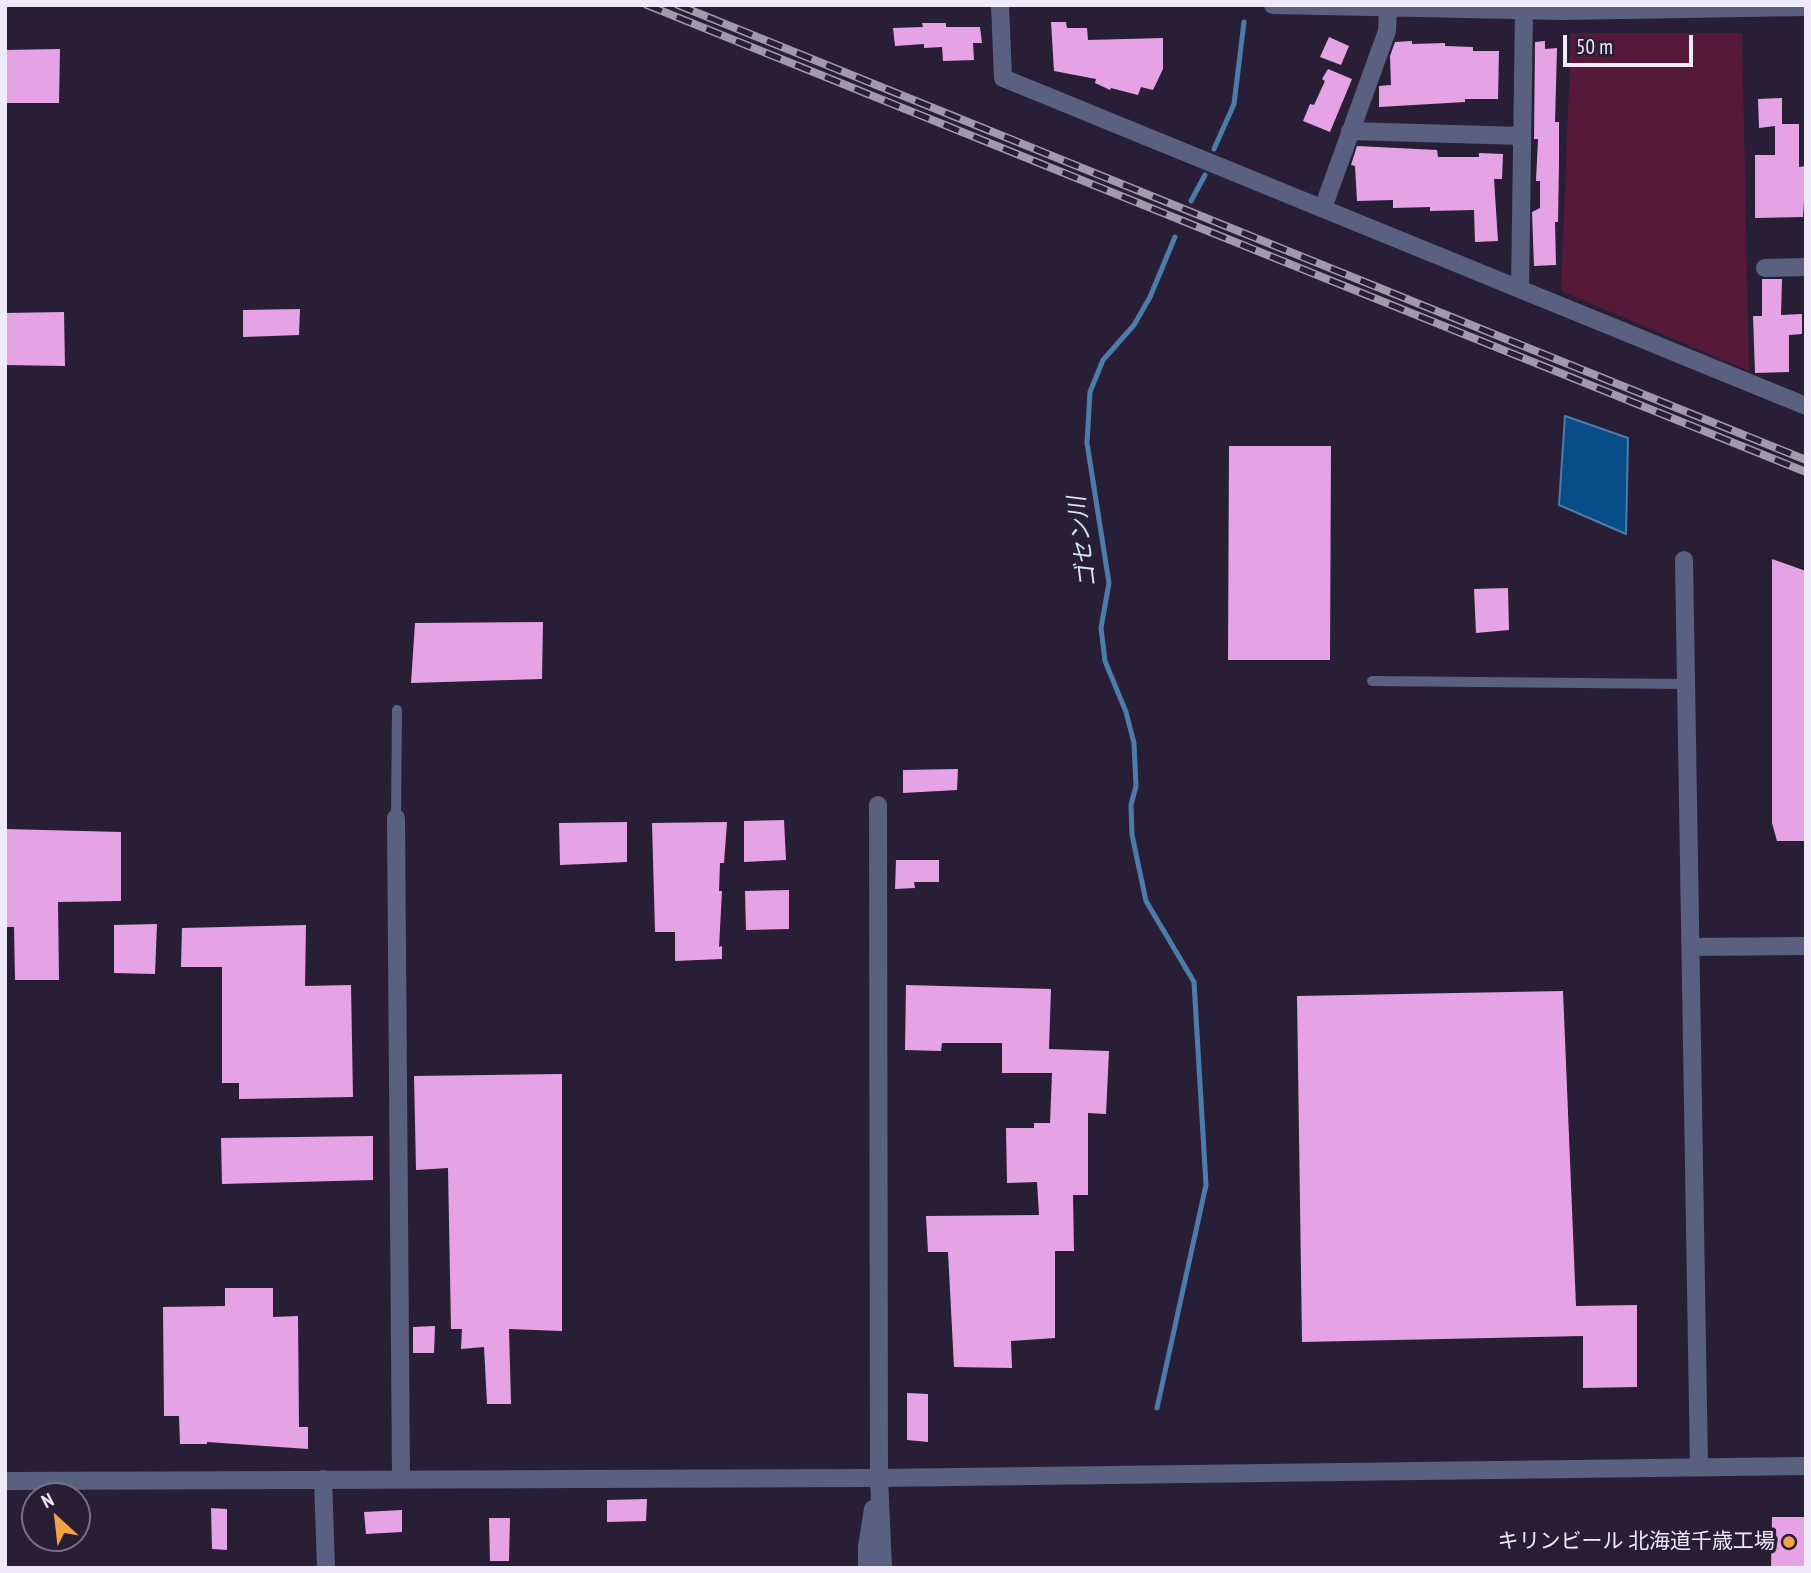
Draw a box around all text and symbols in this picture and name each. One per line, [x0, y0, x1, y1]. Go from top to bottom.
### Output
scale bar [1566, 21, 1696, 65]
text: 50 m [1576, 33, 1613, 60]
water label: ゴセン川 [1064, 495, 1102, 589]
north arrow [21, 1482, 91, 1552]
text: N [37, 1487, 57, 1513]
place label: キリンビール 北海道千歳工場 [1498, 1529, 1775, 1555]
marker: キリンビール 北海道千歳工場 [1781, 1534, 1797, 1550]

